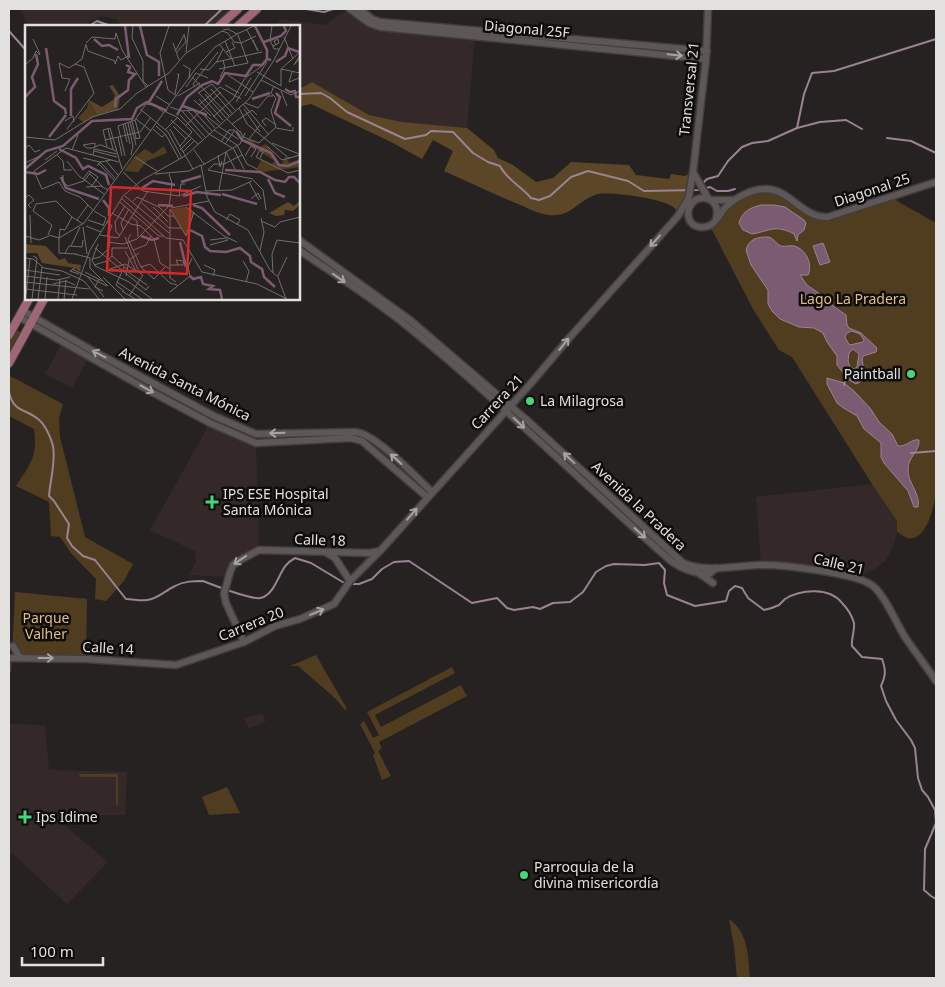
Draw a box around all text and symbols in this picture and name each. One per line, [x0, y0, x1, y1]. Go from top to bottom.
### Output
street label: Diagonal 25F [483, 15, 571, 42]
inset map [25, 25, 300, 300]
street label: Transversal 21 [674, 41, 703, 137]
one-way arrow [667, 51, 683, 60]
street label: Diagonal 25 [832, 168, 912, 211]
one-way arrow [649, 235, 661, 248]
one-way arrow [332, 273, 346, 283]
park label: Lago La Pradera [800, 289, 906, 308]
one-way arrow [558, 338, 569, 351]
street label: Avenida Santa Mónica [116, 342, 254, 425]
one-way arrow [91, 349, 106, 359]
place label: Paintball [844, 364, 901, 383]
marker: Paintball [905, 368, 917, 380]
street label: Carrera 21 [466, 370, 527, 433]
one-way arrow [139, 385, 154, 395]
place label: La Milagrosa [540, 391, 624, 410]
marker: La Milagrosa [524, 395, 536, 407]
one-way arrow [513, 417, 526, 429]
one-way arrow [269, 429, 285, 438]
one-way arrow [562, 452, 575, 464]
one-way arrow [389, 453, 402, 465]
street label: Avenida la Pradera [588, 457, 691, 555]
place label: IPS ESE Hospital Santa Mónica [223, 484, 329, 519]
marker: IPS ESE Hospital Santa Mónica [205, 495, 219, 509]
one-way arrow [406, 507, 418, 520]
one-way arrow [633, 527, 646, 539]
street label: Calle 18 [294, 529, 346, 550]
street label: Calle 21 [812, 548, 866, 579]
one-way arrow [233, 555, 247, 566]
street label: Carrera 20 [215, 602, 286, 645]
one-way arrow [309, 606, 324, 616]
park label: Parque Valher [23, 608, 70, 643]
street label: Calle 14 [82, 637, 134, 658]
one-way arrow [37, 653, 53, 663]
place label: Ips Idime [36, 807, 98, 826]
marker: Ips Idime [18, 810, 32, 824]
place label: Parroquia de la divina misericordía [534, 857, 659, 892]
marker: Parroquia de la divina misericordía [518, 869, 530, 881]
scale bar [22, 934, 104, 966]
text: 100 m [30, 941, 74, 961]

